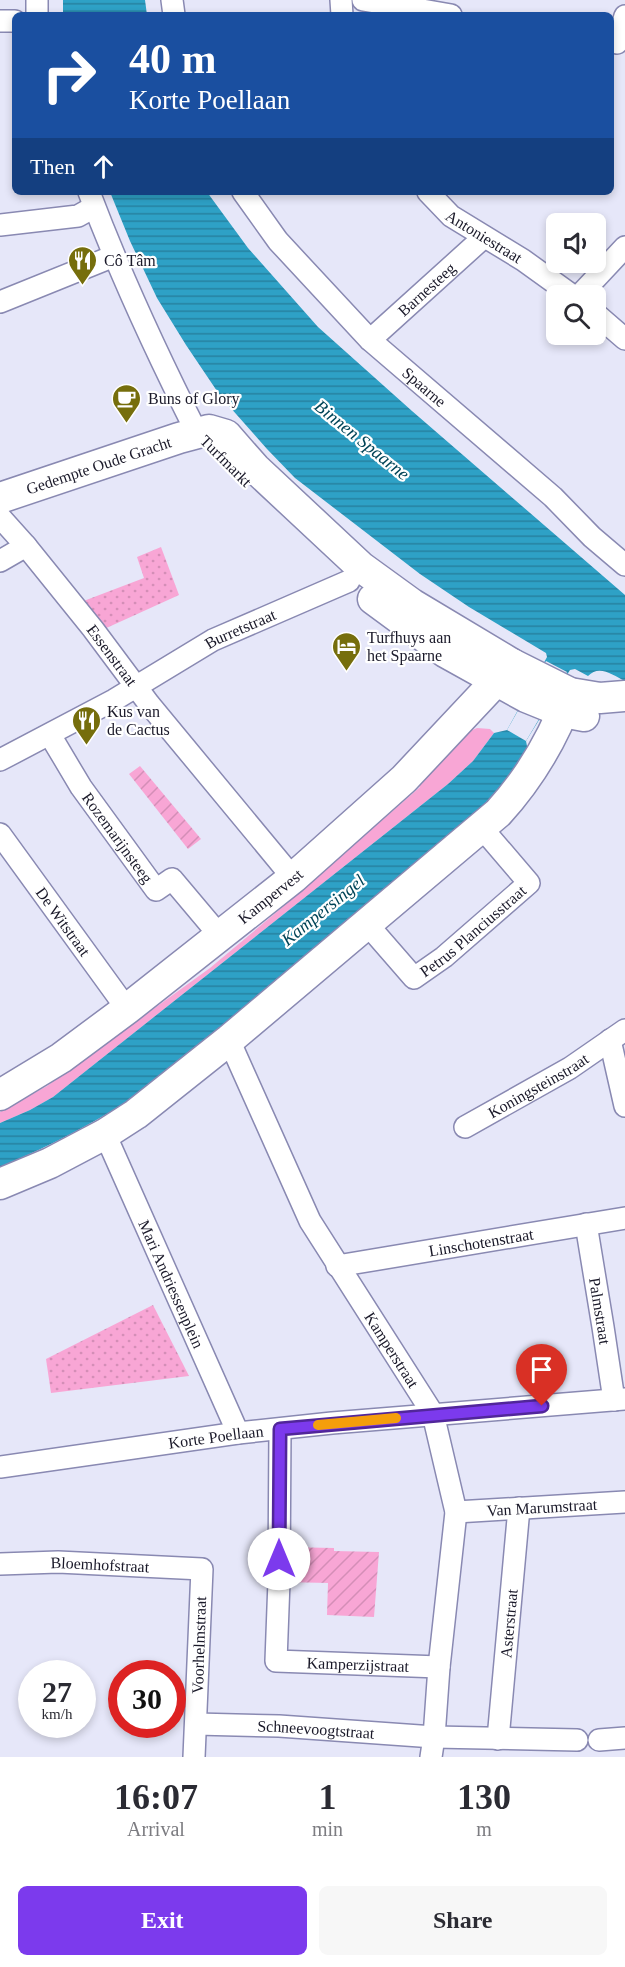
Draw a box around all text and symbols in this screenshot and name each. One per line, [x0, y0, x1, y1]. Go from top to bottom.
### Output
icon: right [30, 36, 108, 114]
text: 40 m [129, 36, 217, 82]
text: Korte Poellaan [129, 85, 290, 115]
icon: ahead [87, 150, 120, 183]
text: Then [30, 154, 75, 179]
street label: Antoniestraat [443, 206, 526, 266]
map controls [546, 213, 606, 345]
button: sound [546, 213, 606, 273]
restaurant icon: Cô Tâm [67, 244, 99, 286]
place label: Cô Tâm [104, 252, 156, 269]
street label: Barnesteeg [394, 259, 459, 319]
button: search [546, 285, 606, 345]
street label: Spaarne [399, 363, 449, 410]
cafe icon: Buns of Glory [111, 382, 143, 424]
place label: Buns of Glory [148, 390, 240, 408]
water label: Binnen Spaarne [311, 396, 413, 484]
street label: Turfmarkt [197, 432, 255, 490]
street label: Gedempte Oude Gracht [24, 433, 174, 497]
street label: Burretstraat [201, 605, 279, 652]
street label: Essenstraat [84, 621, 141, 689]
place label: Turfhuys aan het Spaarne [367, 629, 451, 665]
hotel icon: Turfhuys aan het Spaarne [330, 630, 362, 672]
place label: Kus van de Cactus [107, 703, 170, 738]
restaurant icon: Kus van de Cactus [70, 704, 102, 746]
street label: Rozemarijnsteeg [79, 789, 156, 887]
street label: Kampervest [235, 865, 306, 927]
water label: Kampersingel [277, 870, 369, 950]
street label: Petrus Planciusstraat [416, 881, 529, 980]
street label: De Witstraat [33, 884, 94, 959]
street label: Koningsteinstraat [485, 1049, 592, 1121]
street label: Mari Andriessenplein [136, 1217, 208, 1350]
street label: Linschotenstraat [427, 1225, 535, 1259]
street label: Palmstraat [586, 1276, 614, 1346]
street label: Kamperstraat [362, 1309, 423, 1391]
pin [516, 1344, 567, 1406]
icon: arrive [525, 1353, 558, 1386]
street label: Korte Poellaan [167, 1422, 264, 1451]
street label: Van Marumstraat [486, 1495, 598, 1519]
position arrow [247, 1527, 311, 1591]
street label: Bloemhofstraat [50, 1553, 150, 1575]
street label: Asterstraat [497, 1588, 520, 1659]
street label: Voorhelmstraat [189, 1595, 209, 1694]
street label: Kamperzijstraat [306, 1654, 410, 1674]
speed limit sign: 30 [108, 1660, 186, 1738]
text: 27 [42, 1675, 72, 1708]
text: km/h [42, 1706, 72, 1722]
street label: Schneevoogtstraat [257, 1717, 376, 1741]
text: 16:07 [114, 1777, 198, 1817]
text: 1 [319, 1777, 337, 1817]
text: 130 [457, 1777, 511, 1817]
text: Arrival [127, 1818, 185, 1840]
text: min [312, 1818, 343, 1840]
text: m [476, 1818, 492, 1840]
button: Exit [18, 1886, 307, 1955]
button: Share [319, 1886, 607, 1955]

